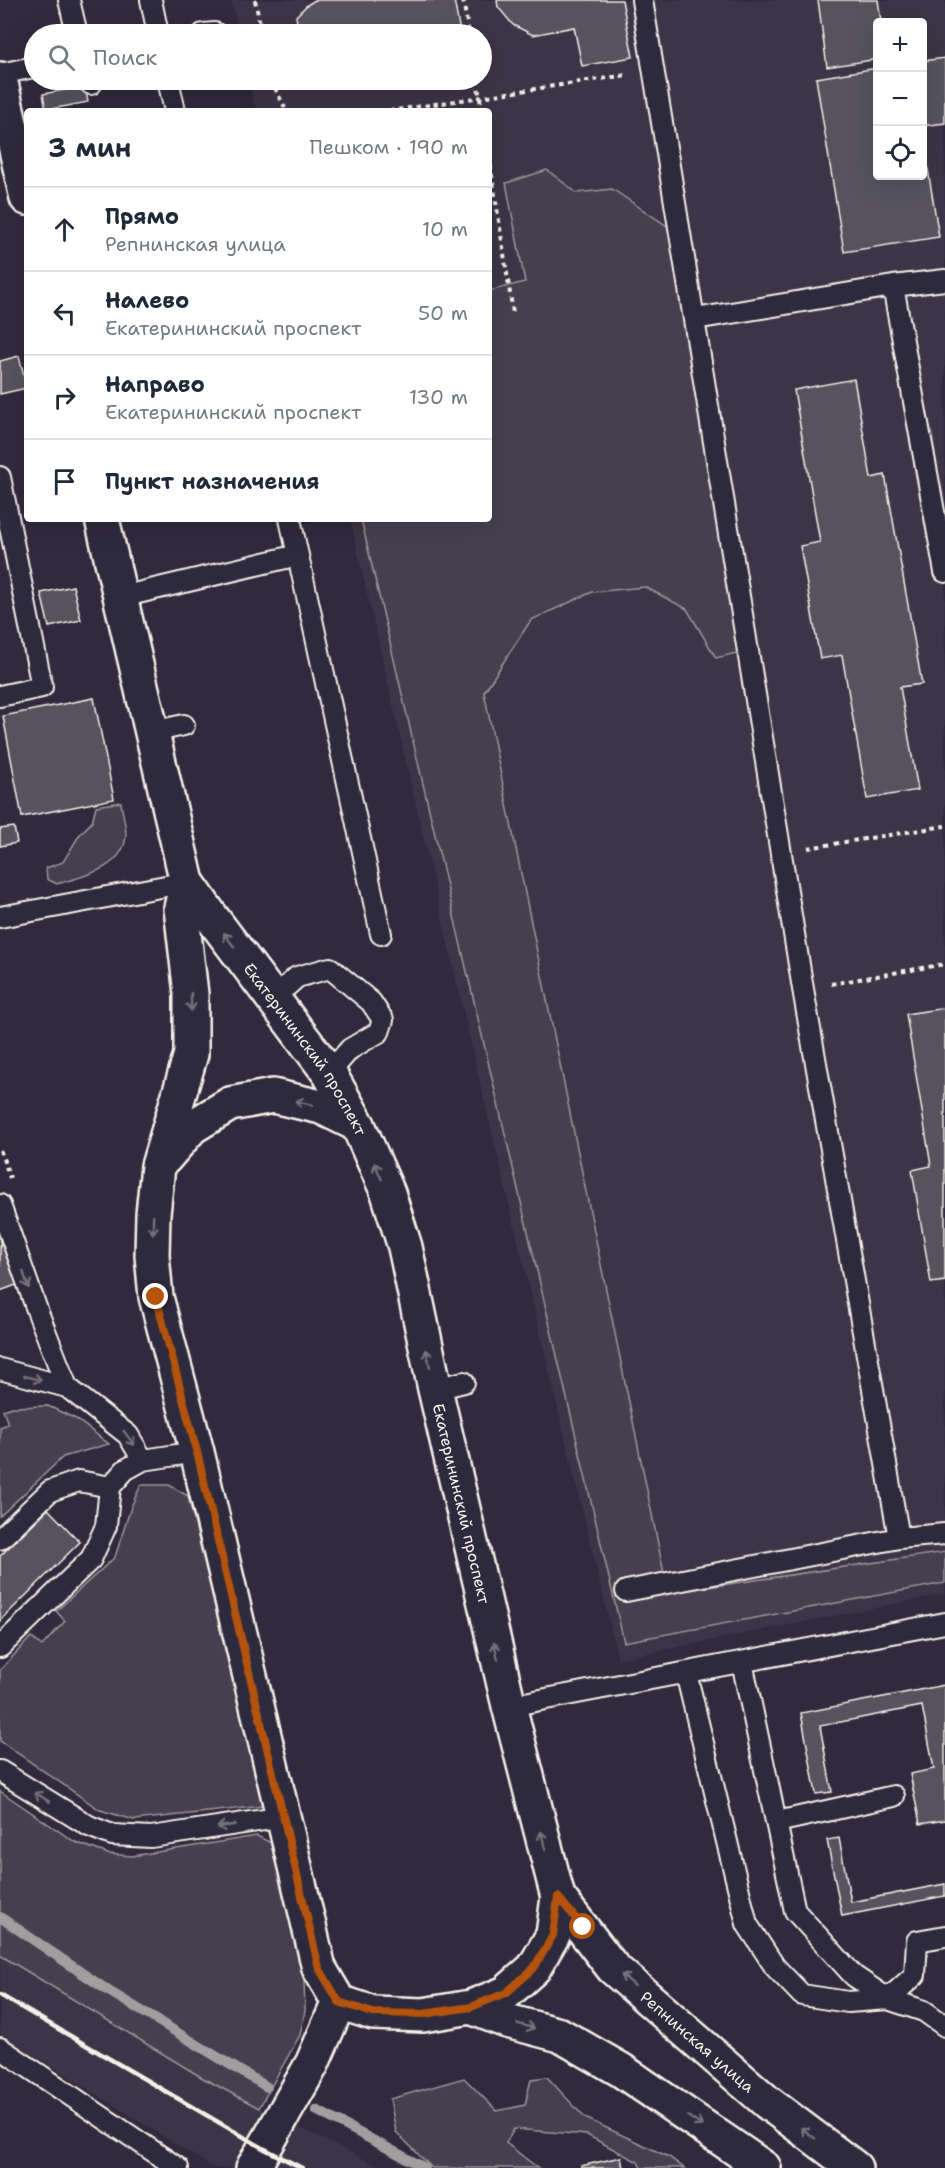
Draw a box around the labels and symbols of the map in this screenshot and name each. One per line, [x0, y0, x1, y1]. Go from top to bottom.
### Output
one-way arrow [222, 932, 235, 948]
street label: Екатерининский проспект [239, 959, 372, 1140]
one-way arrow [185, 991, 196, 1011]
one-way arrow [295, 1097, 314, 1108]
one-way arrow [372, 1162, 383, 1180]
one-way arrow [147, 1214, 158, 1234]
one-way arrow [22, 1270, 33, 1289]
route end [142, 1283, 168, 1309]
one-way arrow [422, 1349, 434, 1368]
one-way arrow [24, 1373, 43, 1385]
street label: Екатерининский проспект [428, 1401, 495, 1607]
one-way arrow [123, 1430, 135, 1446]
one-way arrow [490, 1641, 502, 1660]
one-way arrow [33, 1790, 50, 1803]
one-way arrow [216, 1820, 236, 1831]
one-way arrow [537, 1831, 549, 1850]
route start [569, 1913, 595, 1939]
one-way arrow [620, 1973, 635, 1987]
street label: Репнинская улица [636, 1987, 759, 2097]
one-way arrow [516, 2021, 535, 2032]
one-way arrow [686, 2115, 703, 2127]
one-way arrow [801, 2127, 817, 2139]

